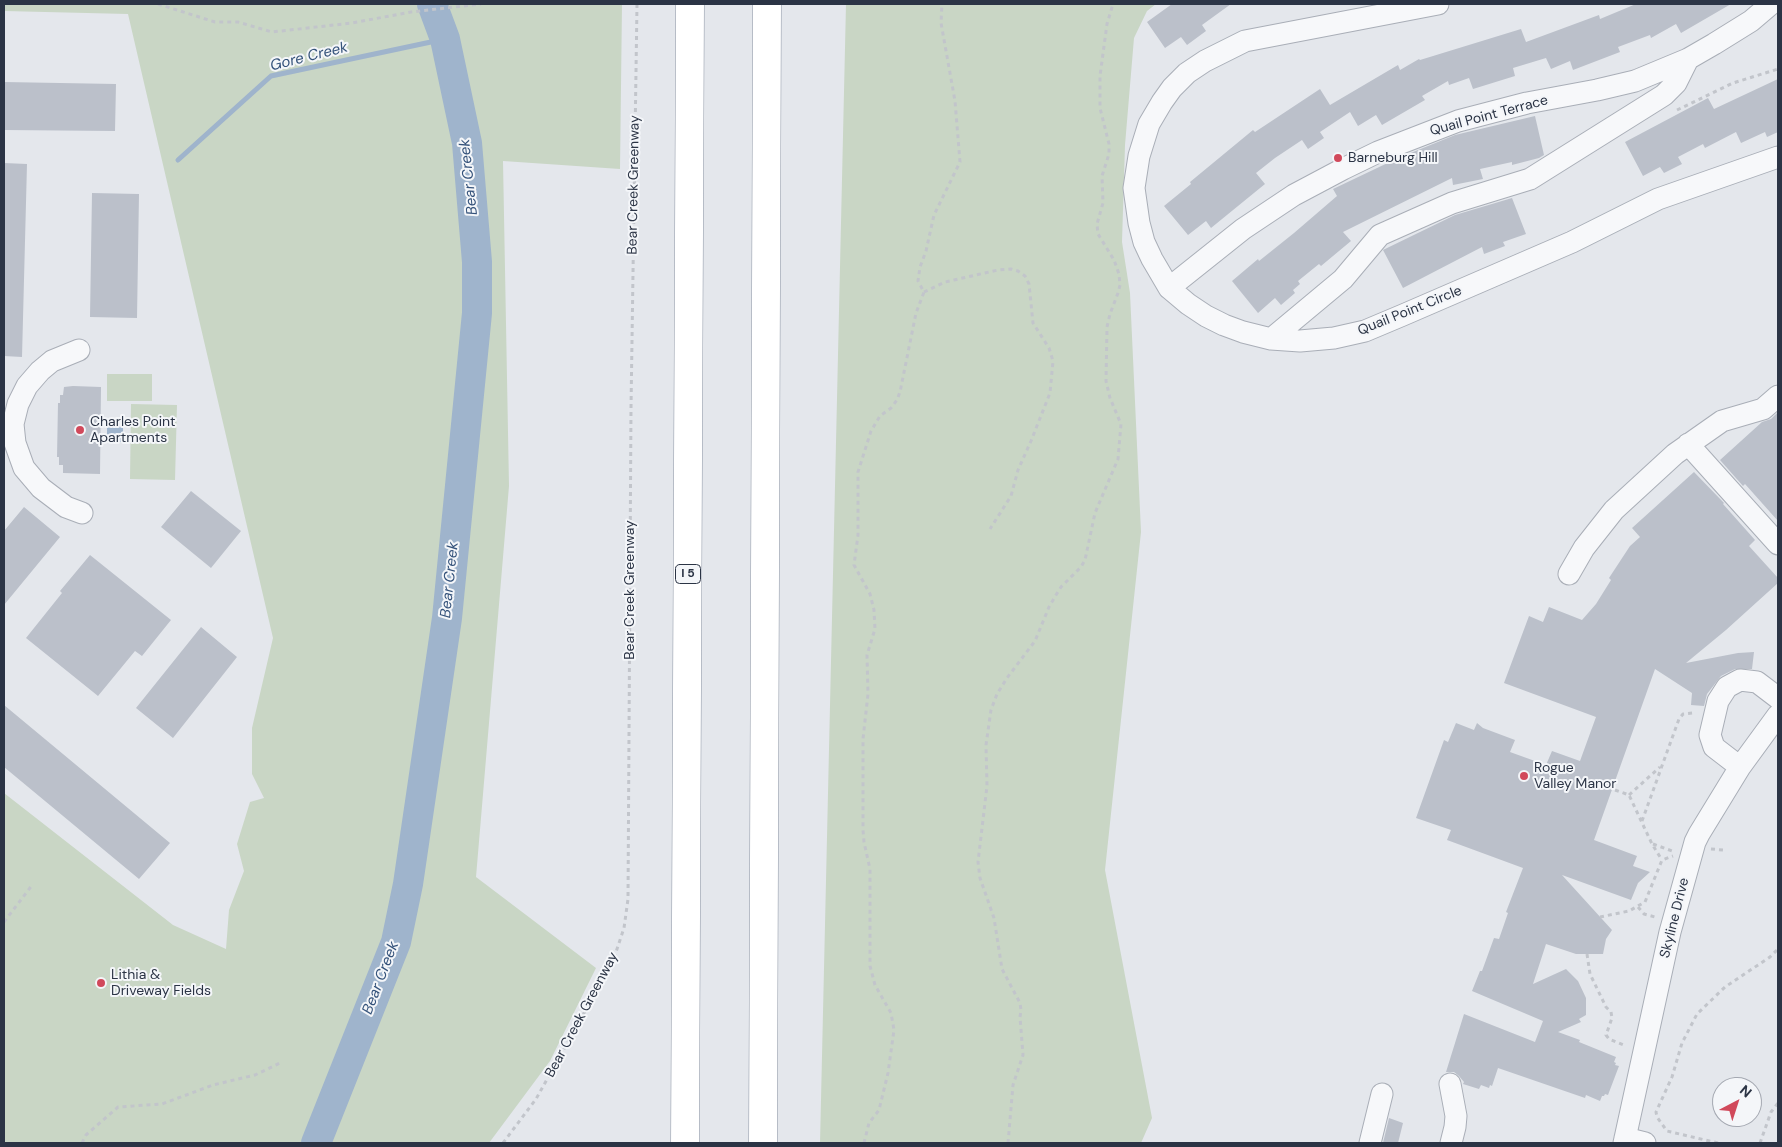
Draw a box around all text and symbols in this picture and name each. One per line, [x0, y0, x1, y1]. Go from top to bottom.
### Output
water label: Gore Creek [268, 39, 350, 75]
street label: Quail Point Terrace [1428, 92, 1550, 140]
street label: Bear Creek Greenway [624, 115, 644, 255]
water label: Bear Creek [456, 138, 482, 216]
place label: Barneburg Hill [1348, 150, 1438, 166]
marker: Barneburg Hill [1332, 152, 1344, 164]
street label: Quail Point Circle [1356, 282, 1464, 340]
place label: Charles Point Apartments [90, 414, 176, 447]
marker: Charles Point Apartments [74, 424, 86, 436]
street label: Bear Creek Greenway [622, 520, 638, 660]
water label: Bear Creek [437, 541, 463, 619]
road number: I 5 [676, 564, 700, 584]
place label: Rogue Valley Manor [1534, 760, 1617, 792]
marker: Rogue Valley Manor [1518, 770, 1530, 782]
street label: Skyline Drive [1657, 876, 1693, 960]
water label: Bear Creek [359, 939, 403, 1017]
street label: Bear Creek Greenway [542, 949, 622, 1081]
place label: Lithia & Driveway Fields [111, 967, 211, 1000]
marker: Lithia & Driveway Fields [95, 977, 107, 989]
north arrow [1712, 1077, 1762, 1127]
text: N [1736, 1081, 1756, 1101]

